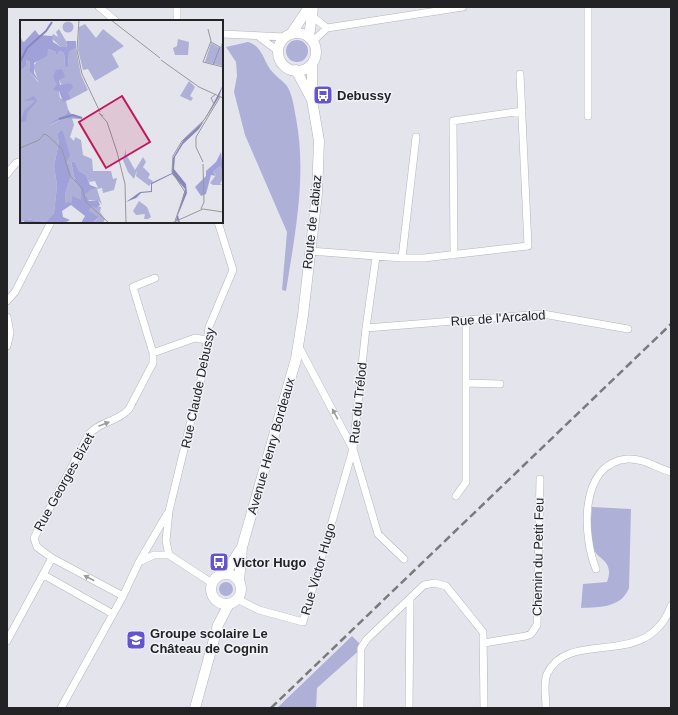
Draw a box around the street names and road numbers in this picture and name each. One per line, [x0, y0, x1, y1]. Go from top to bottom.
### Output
street label: Route de Labiaz [300, 174, 324, 270]
street label: Rue de l'Arcalod [450, 307, 546, 329]
street label: Rue Claude Debussy [178, 326, 218, 450]
street label: Rue du Trélod [346, 362, 370, 444]
street label: Avenue Henry Bordeaux [244, 375, 298, 516]
street label: Rue Georges Bizet [31, 430, 97, 534]
street label: Chemin du Petit Feu [529, 498, 547, 616]
street label: Rue Victor Hugo [298, 521, 338, 617]

